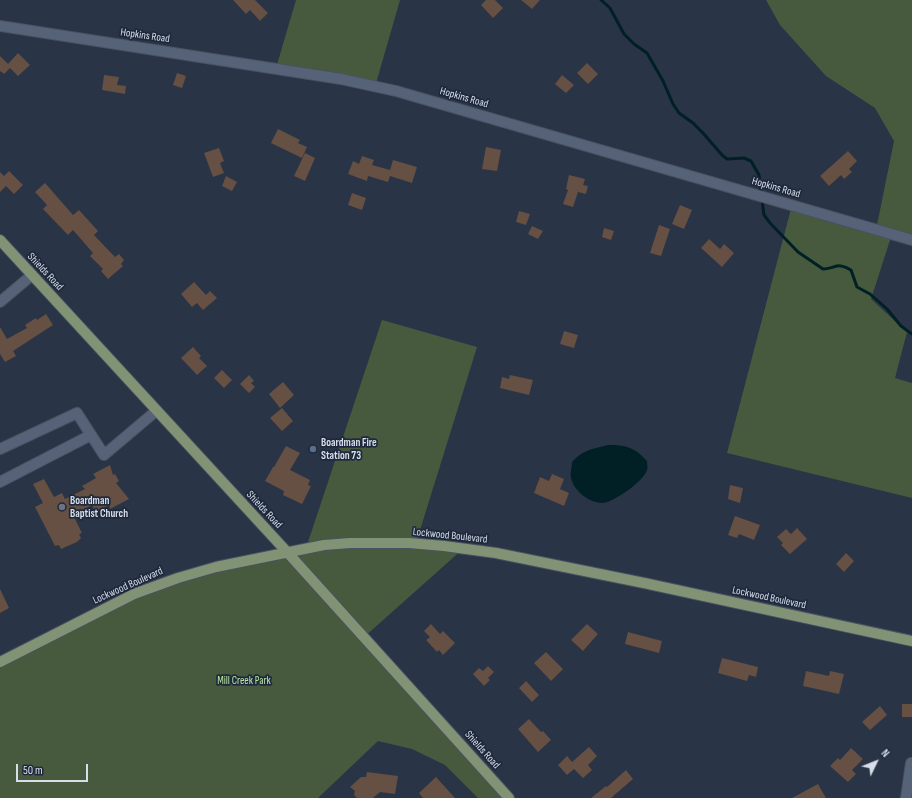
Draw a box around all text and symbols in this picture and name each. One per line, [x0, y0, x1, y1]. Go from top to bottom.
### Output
street label: Hopkins Road [119, 26, 171, 46]
street label: Hopkins Road [438, 85, 490, 111]
street label: Hopkins Road [750, 175, 802, 201]
street label: Shields Road [24, 250, 66, 294]
place label: Boardman Fire Station 73 [321, 436, 377, 462]
marker: Boardman Fire Station 73 [308, 444, 318, 454]
street label: Shields Road [243, 488, 285, 532]
place label: Boardman Baptist Church [70, 494, 128, 520]
marker: Boardman Baptist Church [57, 502, 67, 512]
street label: Lockwood Boulevard [412, 526, 488, 546]
street label: Lockwood Boulevard [91, 565, 165, 607]
street label: Lockwood Boulevard [731, 584, 807, 612]
park label: Mill Creek Park [217, 674, 271, 688]
street label: Shields Road [462, 728, 502, 772]
north arrow [856, 742, 896, 782]
text: N [878, 747, 892, 760]
scale bar [18, 756, 90, 782]
text: 50 m [23, 763, 43, 778]

